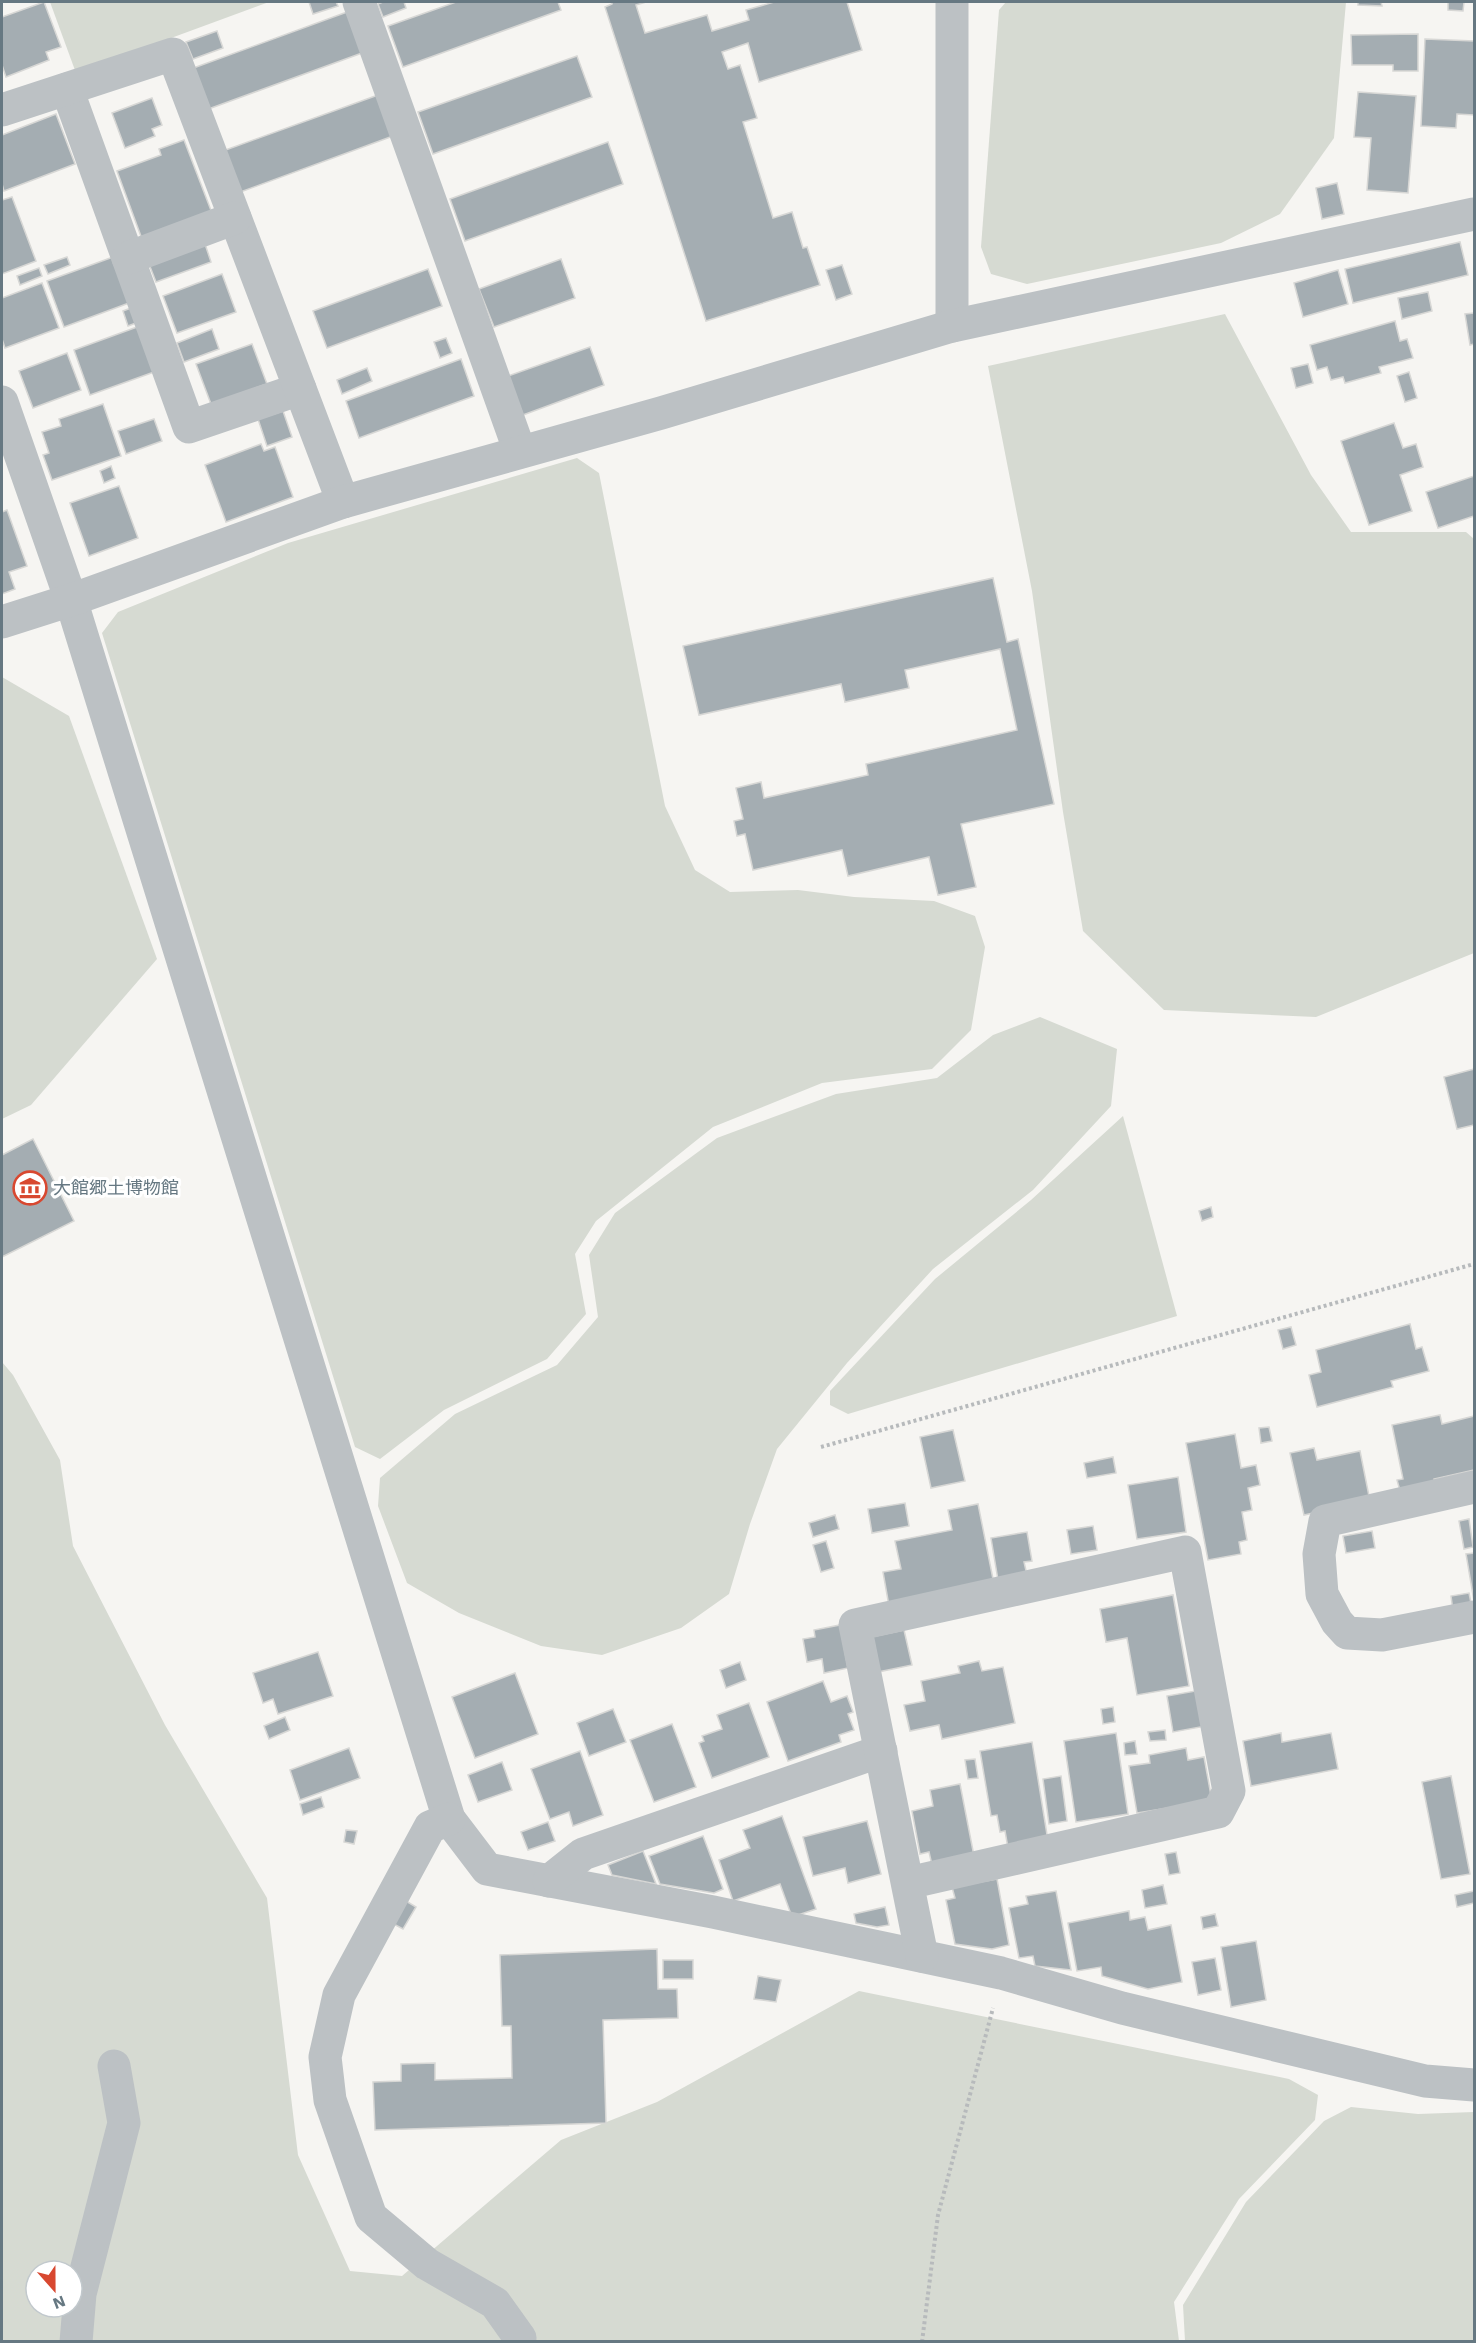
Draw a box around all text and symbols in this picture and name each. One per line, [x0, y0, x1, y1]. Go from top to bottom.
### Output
museum icon: 大館郷土博物館 [12, 1170, 48, 1206]
place label: 大館郷土博物館 [53, 1177, 179, 1198]
north arrow [24, 2259, 84, 2319]
text: N [50, 2292, 68, 2314]

